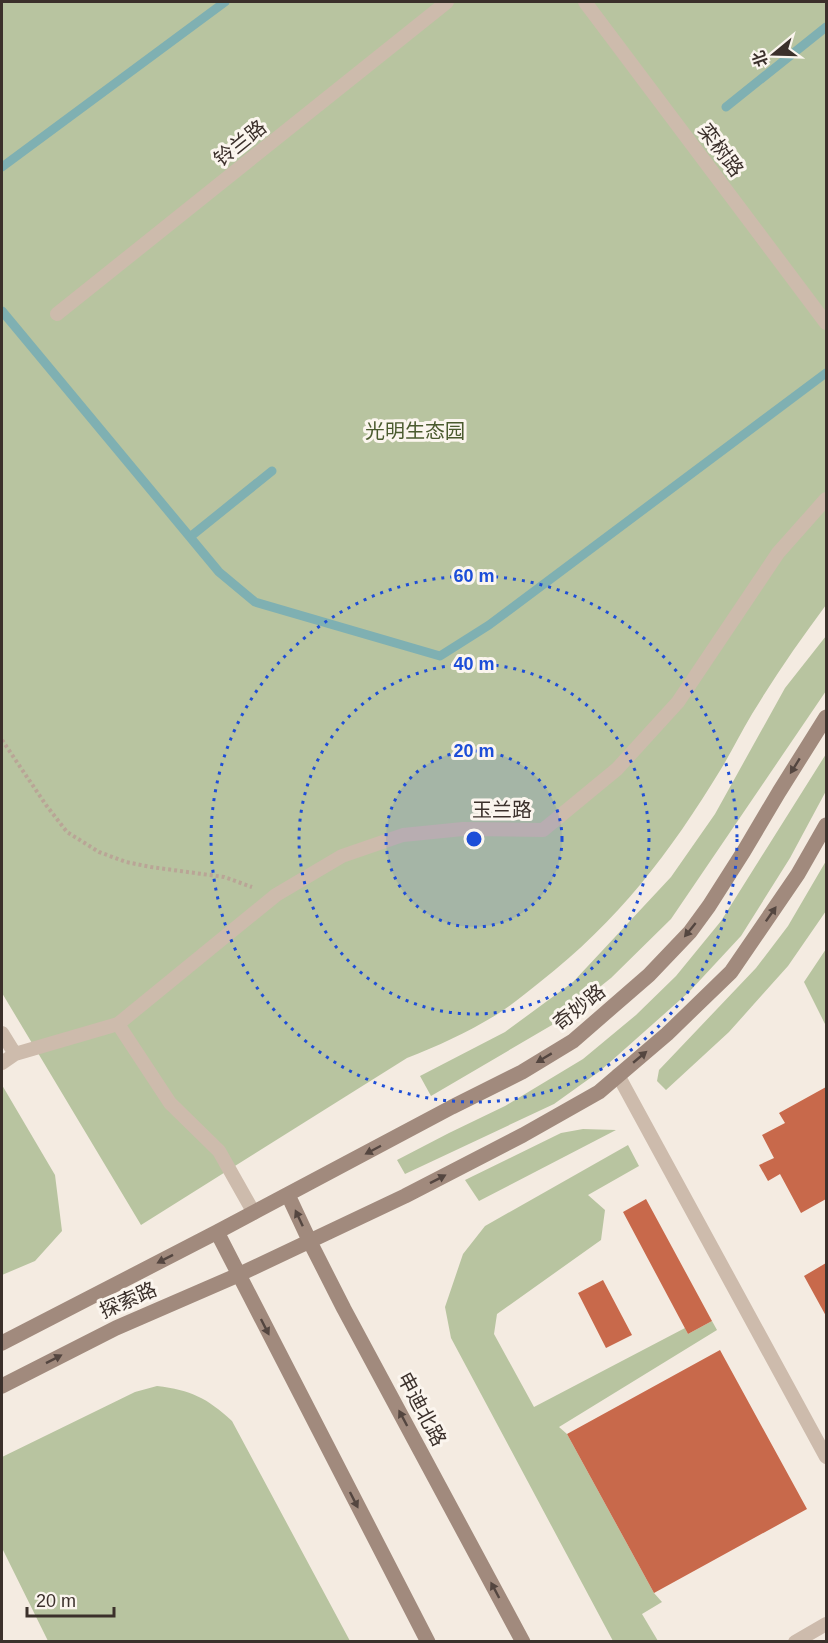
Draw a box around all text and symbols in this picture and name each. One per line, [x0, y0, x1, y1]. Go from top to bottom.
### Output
north arrow [744, 24, 804, 84]
text: 北 [750, 48, 771, 69]
street label: 铃兰路 [210, 116, 270, 170]
street label: 栾树路 [694, 119, 748, 181]
park label: 光明生态园 [365, 420, 465, 442]
text: 60 m [453, 566, 495, 586]
text: 40 m [453, 654, 495, 674]
text: 20 m [453, 741, 495, 761]
one-way arrow [790, 758, 801, 774]
street label: 玉兰路 [472, 799, 532, 821]
centre of rings [464, 829, 484, 849]
one-way arrow [765, 907, 777, 923]
one-way arrow [684, 922, 697, 938]
street label: 奇妙路 [549, 980, 609, 1034]
one-way arrow [632, 1051, 647, 1064]
one-way arrow [536, 1053, 552, 1064]
one-way arrow [364, 1145, 381, 1155]
one-way arrow [429, 1174, 446, 1184]
one-way arrow [294, 1210, 303, 1227]
one-way arrow [156, 1254, 173, 1264]
street label: 探索路 [96, 1278, 160, 1322]
one-way arrow [260, 1318, 269, 1335]
one-way arrow [45, 1355, 62, 1364]
street label: 申迪北路 [394, 1369, 450, 1449]
one-way arrow [398, 1409, 408, 1426]
one-way arrow [349, 1492, 359, 1509]
scale bar [27, 1580, 114, 1618]
one-way arrow [490, 1581, 500, 1598]
text: 20 m [36, 1591, 76, 1611]

